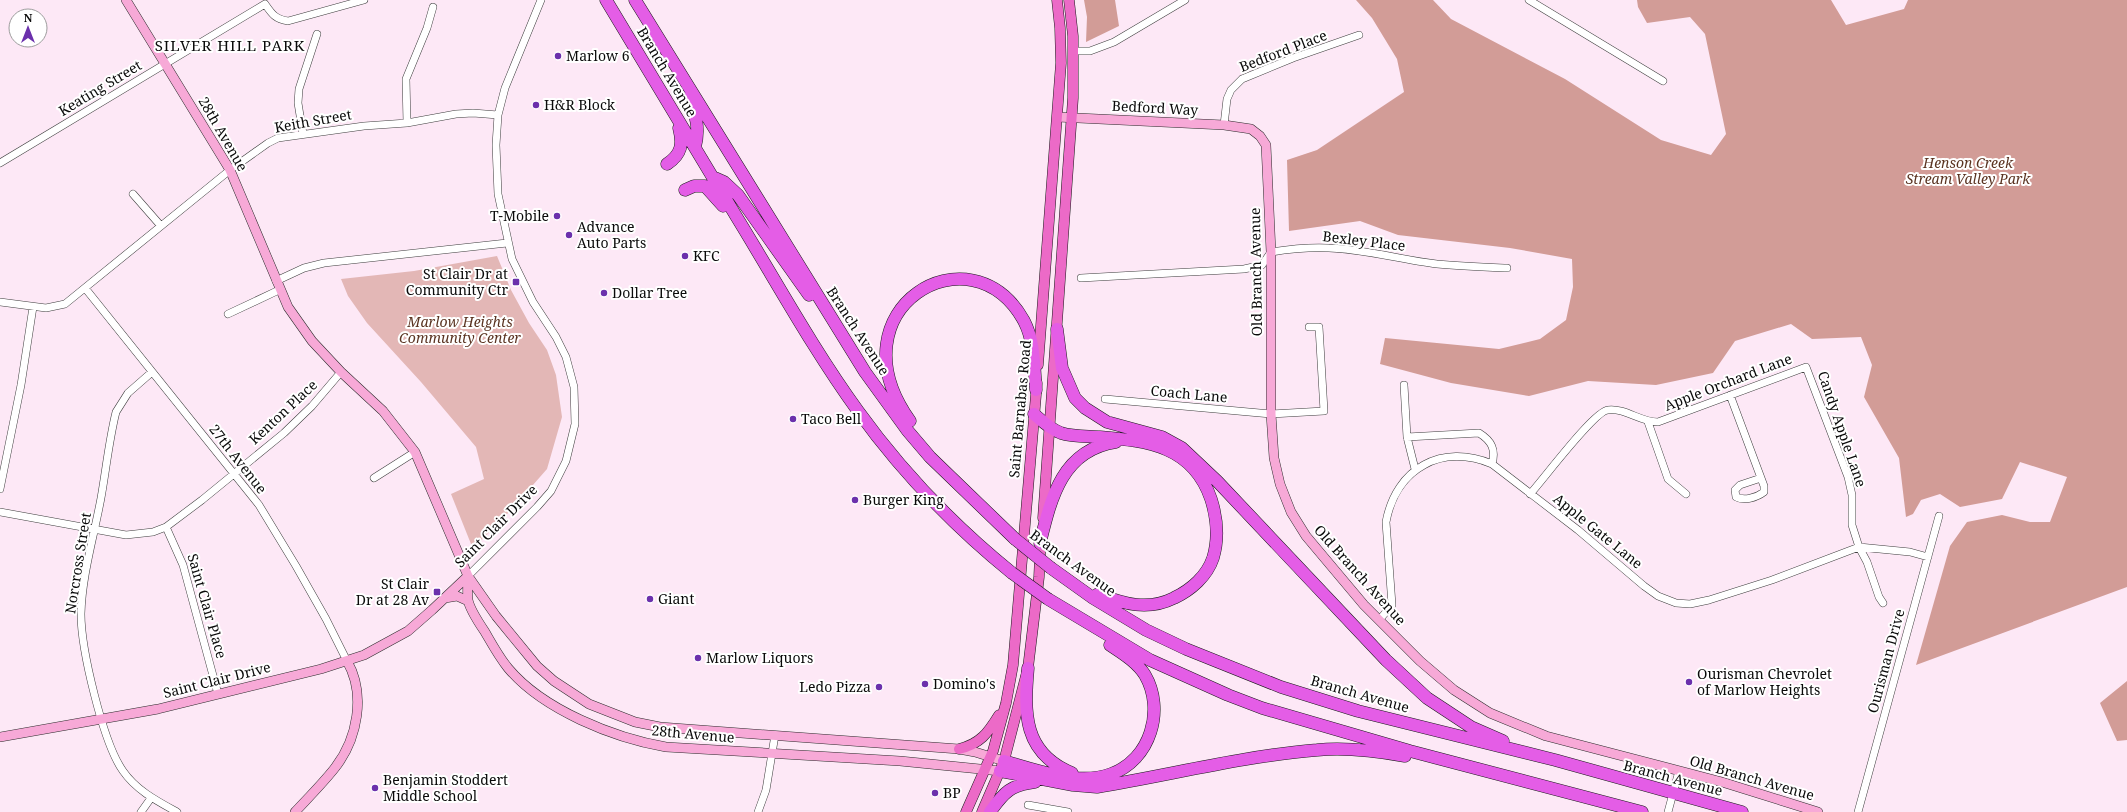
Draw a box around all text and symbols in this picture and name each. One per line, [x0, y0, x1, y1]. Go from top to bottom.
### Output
north arrow [8, 8, 48, 48]
text: N [24, 10, 33, 25]
street label: Branch Avenue [633, 23, 702, 120]
street label: Bedford Place [1236, 25, 1329, 76]
district label: SILVER HILL PARK [155, 35, 305, 55]
place label: Marlow 6 [566, 46, 630, 65]
marker: Marlow 6 [553, 51, 563, 61]
street label: Keating Street [55, 55, 145, 120]
street label: 28th Avenue [194, 93, 252, 175]
place label: H&R Block [544, 95, 616, 114]
street label: Bedford Way [1111, 96, 1199, 119]
marker: H&R Block [531, 100, 541, 110]
street label: Keith Street [273, 104, 353, 137]
park label: Henson Creek Stream Valley Park [1906, 153, 2031, 188]
place label: T-Mobile [490, 206, 549, 225]
street label: Old Branch Avenue [1245, 207, 1266, 337]
marker: T-Mobile [552, 211, 562, 221]
place label: Advance Auto Parts [577, 217, 646, 252]
street label: Bexley Place [1322, 226, 1407, 255]
marker: Advance Auto Parts [564, 230, 574, 240]
place label: KFC [693, 246, 720, 265]
marker: KFC [680, 251, 690, 261]
place label: St Clair Dr at Community Ctr [406, 264, 508, 299]
marker: St Clair Dr at Community Ctr [511, 277, 521, 287]
place label: Dollar Tree [612, 283, 687, 302]
street label: Branch Avenue [823, 283, 894, 379]
marker: Dollar Tree [599, 288, 609, 298]
park label: Marlow Heights Community Center [399, 312, 521, 347]
street label: Saint Barnabas Road [1004, 339, 1035, 479]
street label: Apple Orchard Lane [1661, 348, 1794, 415]
street label: Candy Apple Lane [1814, 368, 1871, 489]
street label: Kenton Place [244, 375, 321, 448]
street label: Coach Lane [1150, 381, 1228, 406]
place label: Taco Bell [801, 409, 862, 428]
marker: Taco Bell [788, 414, 798, 424]
street label: 27th Avenue [205, 420, 271, 497]
street label: Saint Clair Drive [450, 480, 541, 571]
street label: Apple Gate Lane [1550, 489, 1647, 572]
place label: Burger King [863, 490, 944, 509]
marker: Burger King [850, 495, 860, 505]
street label: Norcross Street [60, 511, 95, 615]
street label: Old Branch Avenue [1310, 520, 1411, 629]
street label: Branch Avenue [1027, 525, 1120, 600]
street label: Saint Clair Place [183, 551, 232, 660]
place label: St Clair Dr at 28 Av [356, 574, 430, 609]
marker: St Clair Dr at 28 Av [432, 587, 442, 597]
place label: Giant [658, 589, 694, 608]
marker: Giant [645, 594, 655, 604]
street label: Ourisman Drive [1862, 607, 1909, 715]
place label: Marlow Liquors [706, 648, 813, 667]
marker: Marlow Liquors [693, 653, 703, 663]
street label: Saint Clair Drive [161, 657, 273, 702]
place label: Ourisman Chevrolet of Marlow Heights [1697, 664, 1832, 699]
street label: Branch Avenue [1309, 670, 1412, 717]
place label: Domino's [933, 674, 995, 693]
place label: Ledo Pizza [799, 677, 871, 696]
marker: Ourisman Chevrolet of Marlow Heights [1684, 677, 1694, 687]
marker: Domino's [920, 679, 930, 689]
marker: Ledo Pizza [874, 682, 884, 692]
street label: 28th Avenue [651, 720, 735, 747]
street label: Old Branch Avenue [1688, 751, 1817, 804]
street label: Branch Avenue [1621, 755, 1725, 800]
place label: Benjamin Stoddert Middle School [383, 770, 508, 805]
marker: Benjamin Stoddert Middle School [370, 783, 380, 793]
place label: BP [943, 783, 961, 802]
marker: BP [930, 788, 940, 798]

